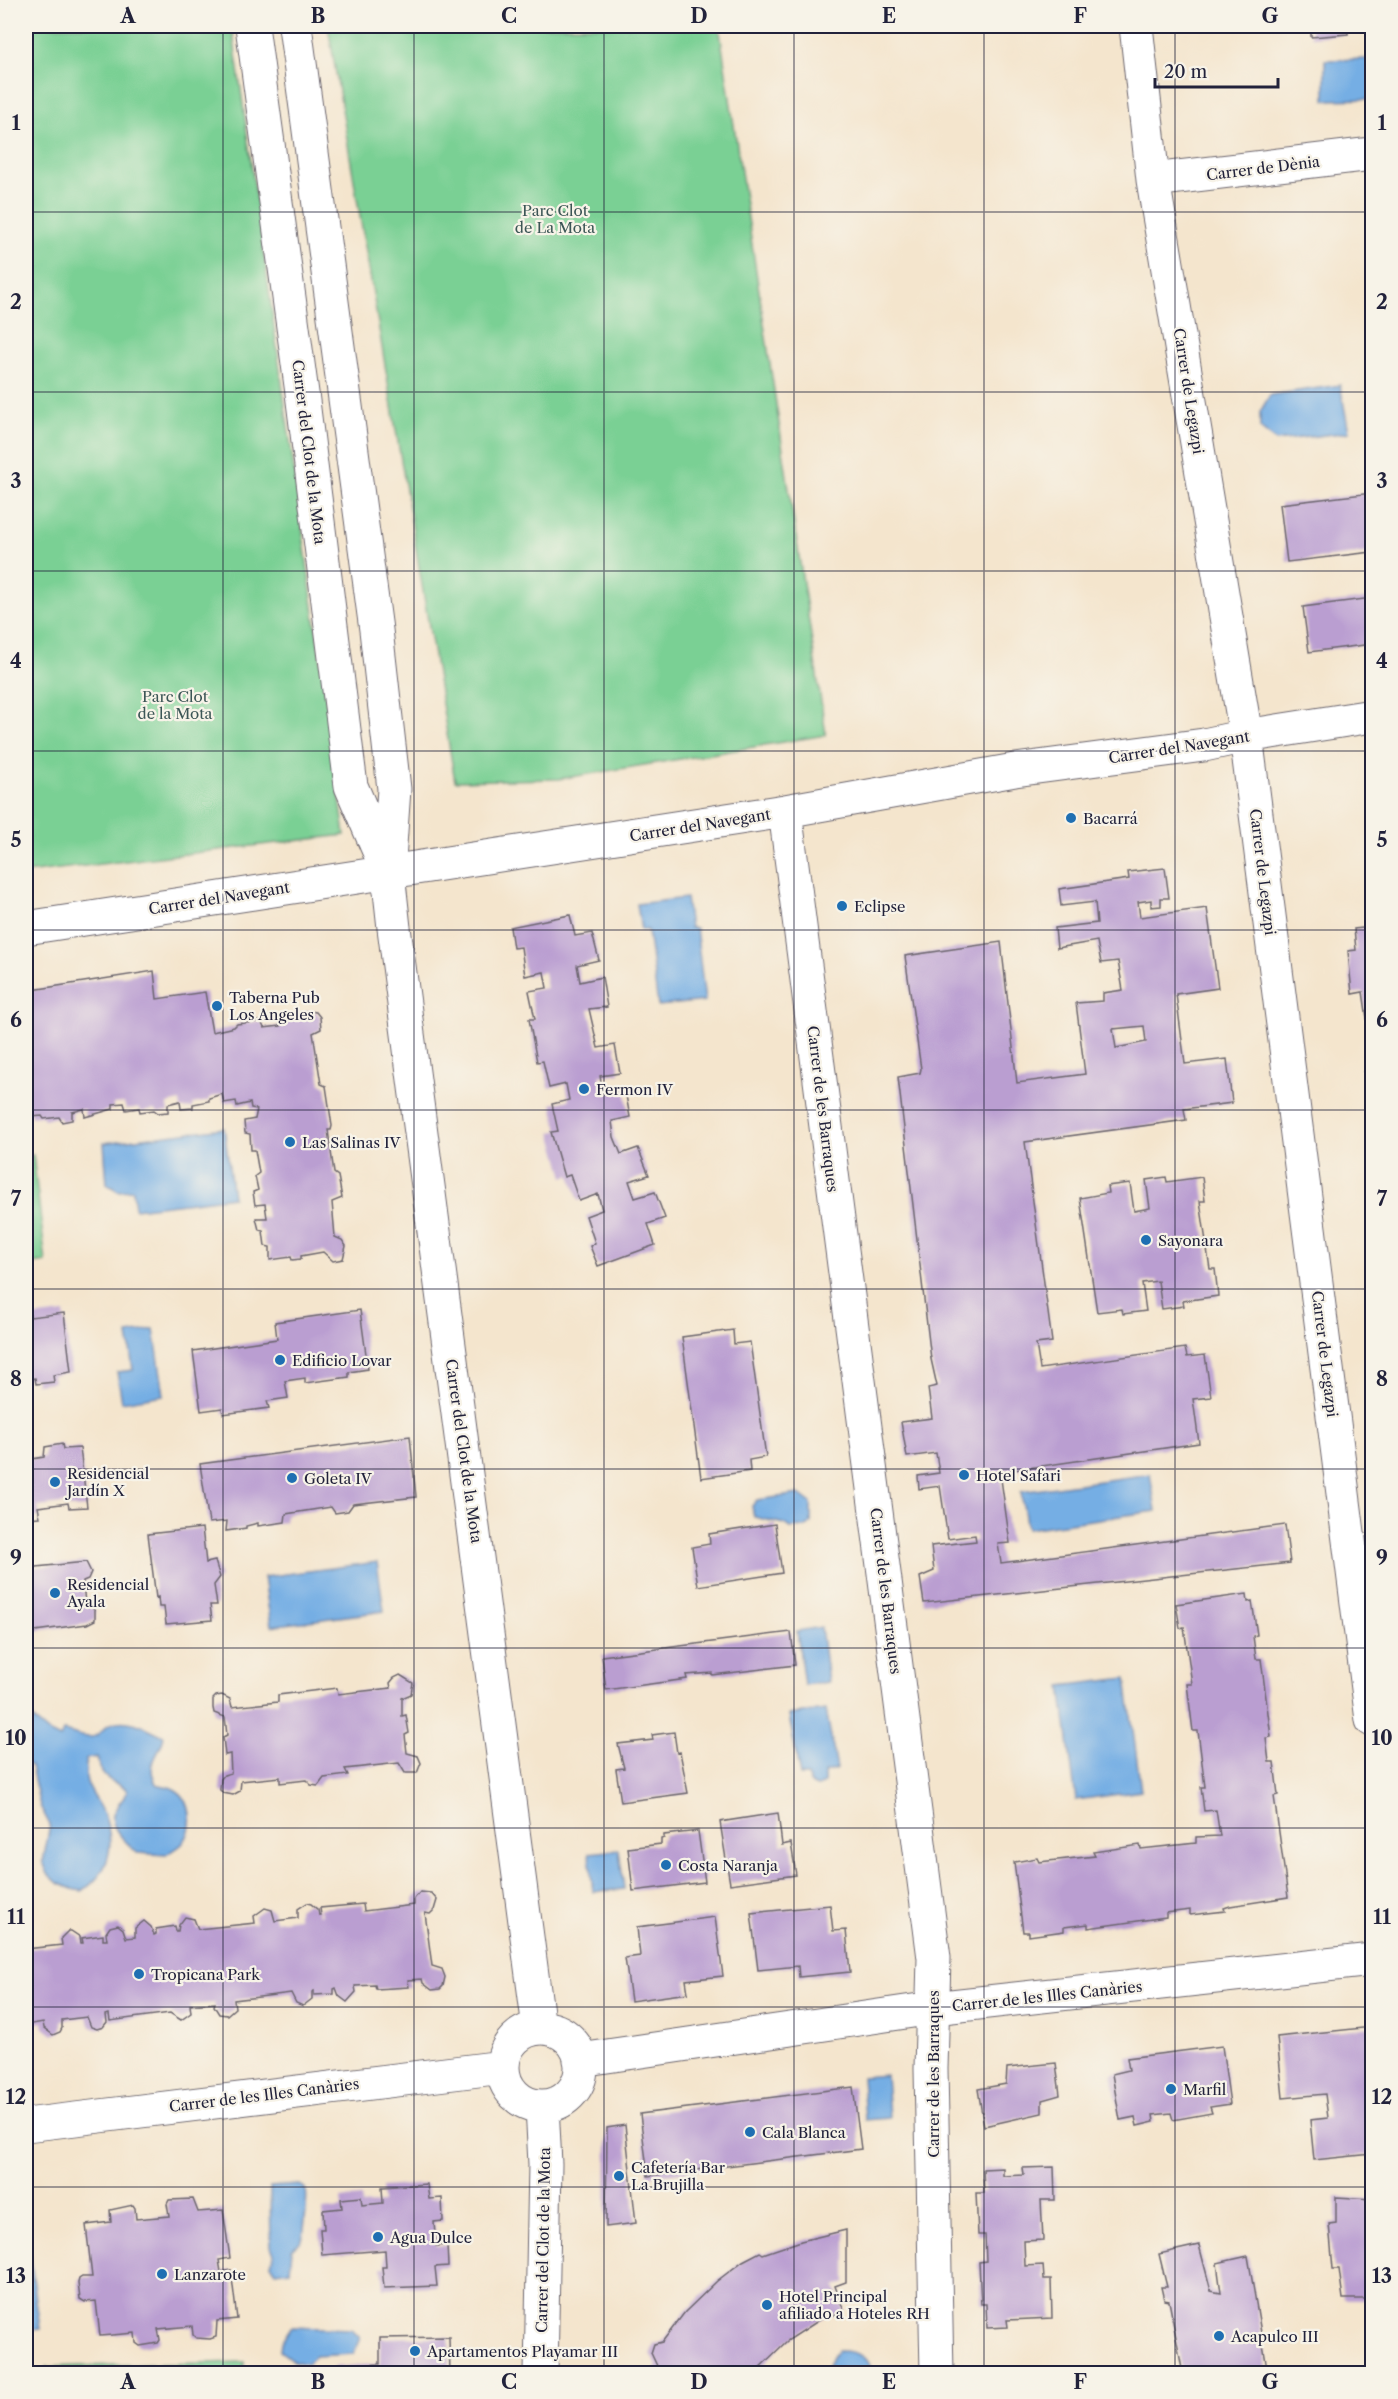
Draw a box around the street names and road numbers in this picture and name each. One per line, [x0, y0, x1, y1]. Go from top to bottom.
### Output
street label: Carrer de Dènia [1205, 152, 1321, 184]
street label: Carrer de Legazpi [1170, 327, 1208, 456]
street label: Carrer del Clot de la Mota [288, 359, 330, 545]
street label: Carrer del Navegant [1107, 726, 1251, 768]
street label: Carrer del Navegant [628, 804, 772, 846]
street label: Carrer de Legazpi [1246, 808, 1280, 937]
street label: Carrer del Navegant [147, 877, 291, 919]
street label: Carrer de les Barraques [803, 1025, 843, 1193]
street label: Carrer de Legazpi [1308, 1290, 1342, 1419]
street label: Carrer del Clot de la Mota [442, 1358, 486, 1544]
street label: Carrer de les Barraques [866, 1507, 906, 1675]
street label: Carrer de les Illes Canàries [951, 1977, 1143, 2015]
street label: Carrer de les Barraques [924, 1990, 943, 2158]
street label: Carrer de les Illes Canàries [168, 2074, 360, 2116]
street label: Carrer del Clot de la Mota [532, 2147, 554, 2333]

